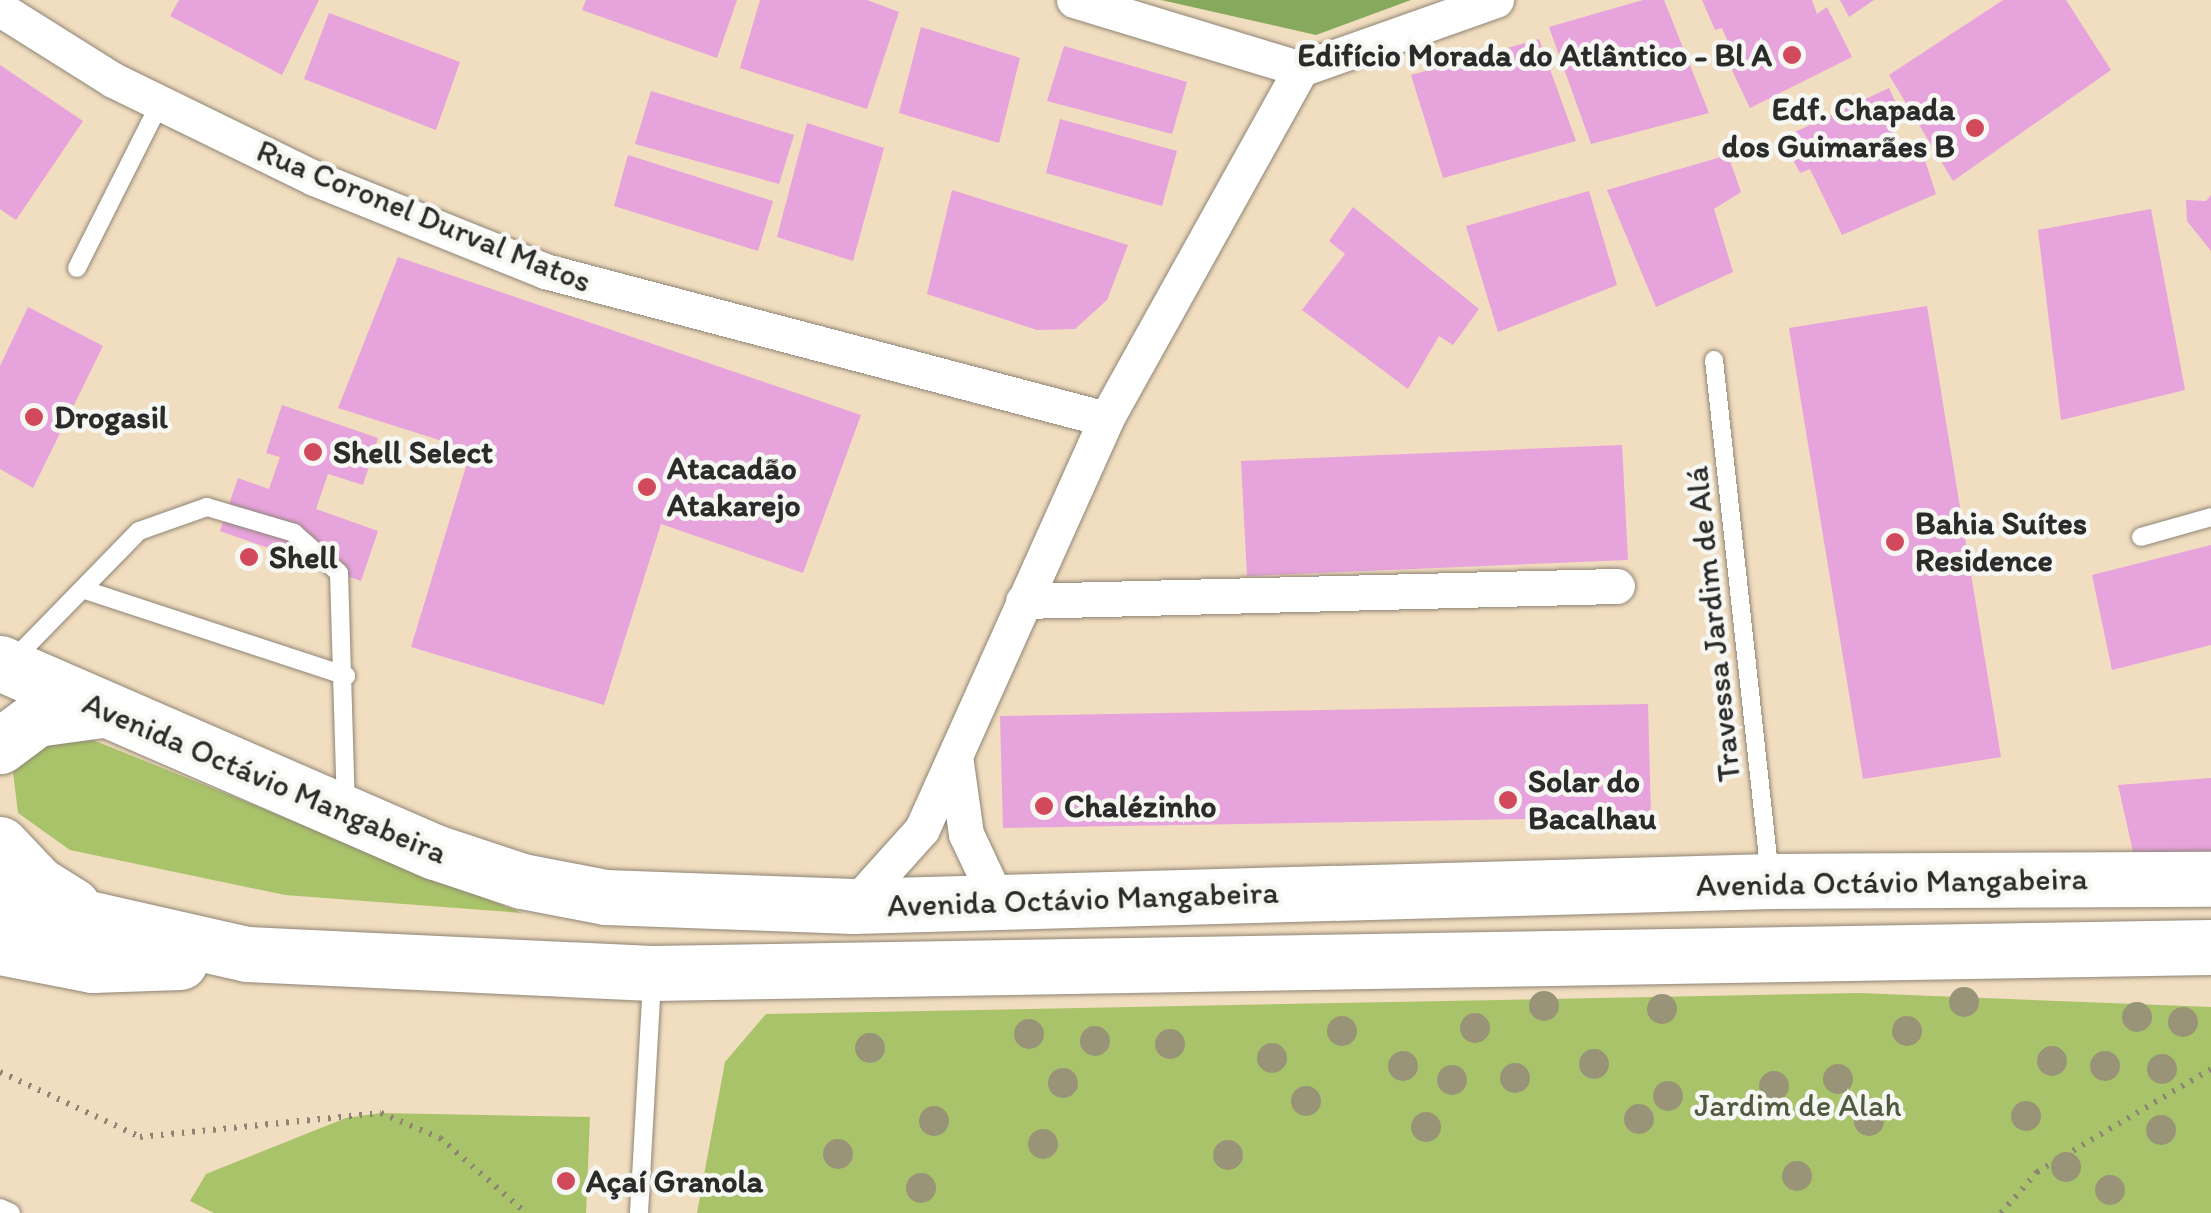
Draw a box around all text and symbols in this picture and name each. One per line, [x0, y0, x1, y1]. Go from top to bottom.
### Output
place label: Edifício Morada do Atlântico - Bl A [1297, 36, 1772, 74]
marker: Edifício Morada do Atlântico - Bl A [1781, 44, 1803, 66]
place label: Edf. Chapada dos Guimarães B [1722, 91, 1955, 166]
marker: Edf. Chapada dos Guimarães B [1964, 117, 1986, 139]
street label: Rua Coronel Durval Matos [251, 131, 597, 301]
place label: Drogasil [54, 398, 168, 436]
marker: Drogasil [23, 406, 45, 428]
place label: Shell Select [333, 433, 493, 471]
marker: Shell Select [302, 441, 324, 463]
place label: Atacadão Atakarejo [667, 450, 801, 525]
street label: Travessa Jardim de Alá [1677, 464, 1749, 784]
marker: Atacadão Atakarejo [636, 476, 658, 498]
place label: Bahia Suítes Residence [1915, 505, 2087, 580]
marker: Bahia Suítes Residence [1884, 531, 1906, 553]
place label: Shell [269, 538, 338, 576]
marker: Shell [238, 546, 260, 568]
street label: Avenida Octávio Mangabeira [78, 684, 452, 872]
place label: Solar do Bacalhau [1528, 763, 1656, 838]
place label: Chalézinho [1064, 787, 1217, 825]
marker: Solar do Bacalhau [1497, 789, 1519, 811]
marker: Chalézinho [1033, 795, 1055, 817]
street label: Avenida Octávio Mangabeira [1696, 859, 2088, 905]
street label: Avenida Octávio Mangabeira [887, 873, 1279, 925]
park label: Jardim de Alah [1695, 1086, 1901, 1124]
place label: Açaí Granola [586, 1162, 764, 1200]
marker: Açaí Granola [555, 1170, 577, 1192]

